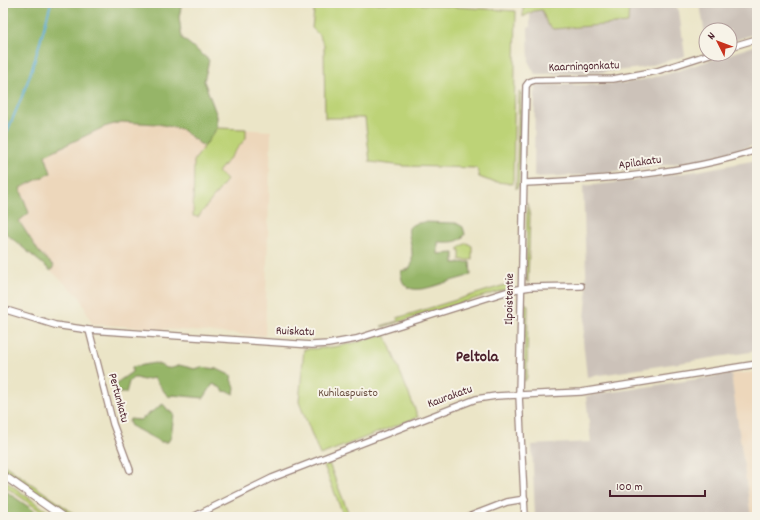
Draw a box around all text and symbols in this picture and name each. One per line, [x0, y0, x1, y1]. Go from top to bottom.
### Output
north arrow [698, 22, 738, 62]
text: N [704, 29, 720, 44]
street label: Kaarningonkatu [548, 57, 620, 77]
street label: Apilakatu [618, 152, 662, 174]
street label: Ilpoistentie [501, 273, 519, 325]
street label: Ruiskatu [276, 323, 314, 341]
district label: Peltola [456, 346, 500, 369]
street label: Pertunkatu [103, 371, 133, 425]
street label: Kaurakatu [425, 381, 475, 413]
park label: Kuhilaspuisto [318, 385, 378, 402]
scale bar [610, 472, 705, 498]
text: 100 m [616, 479, 643, 496]

